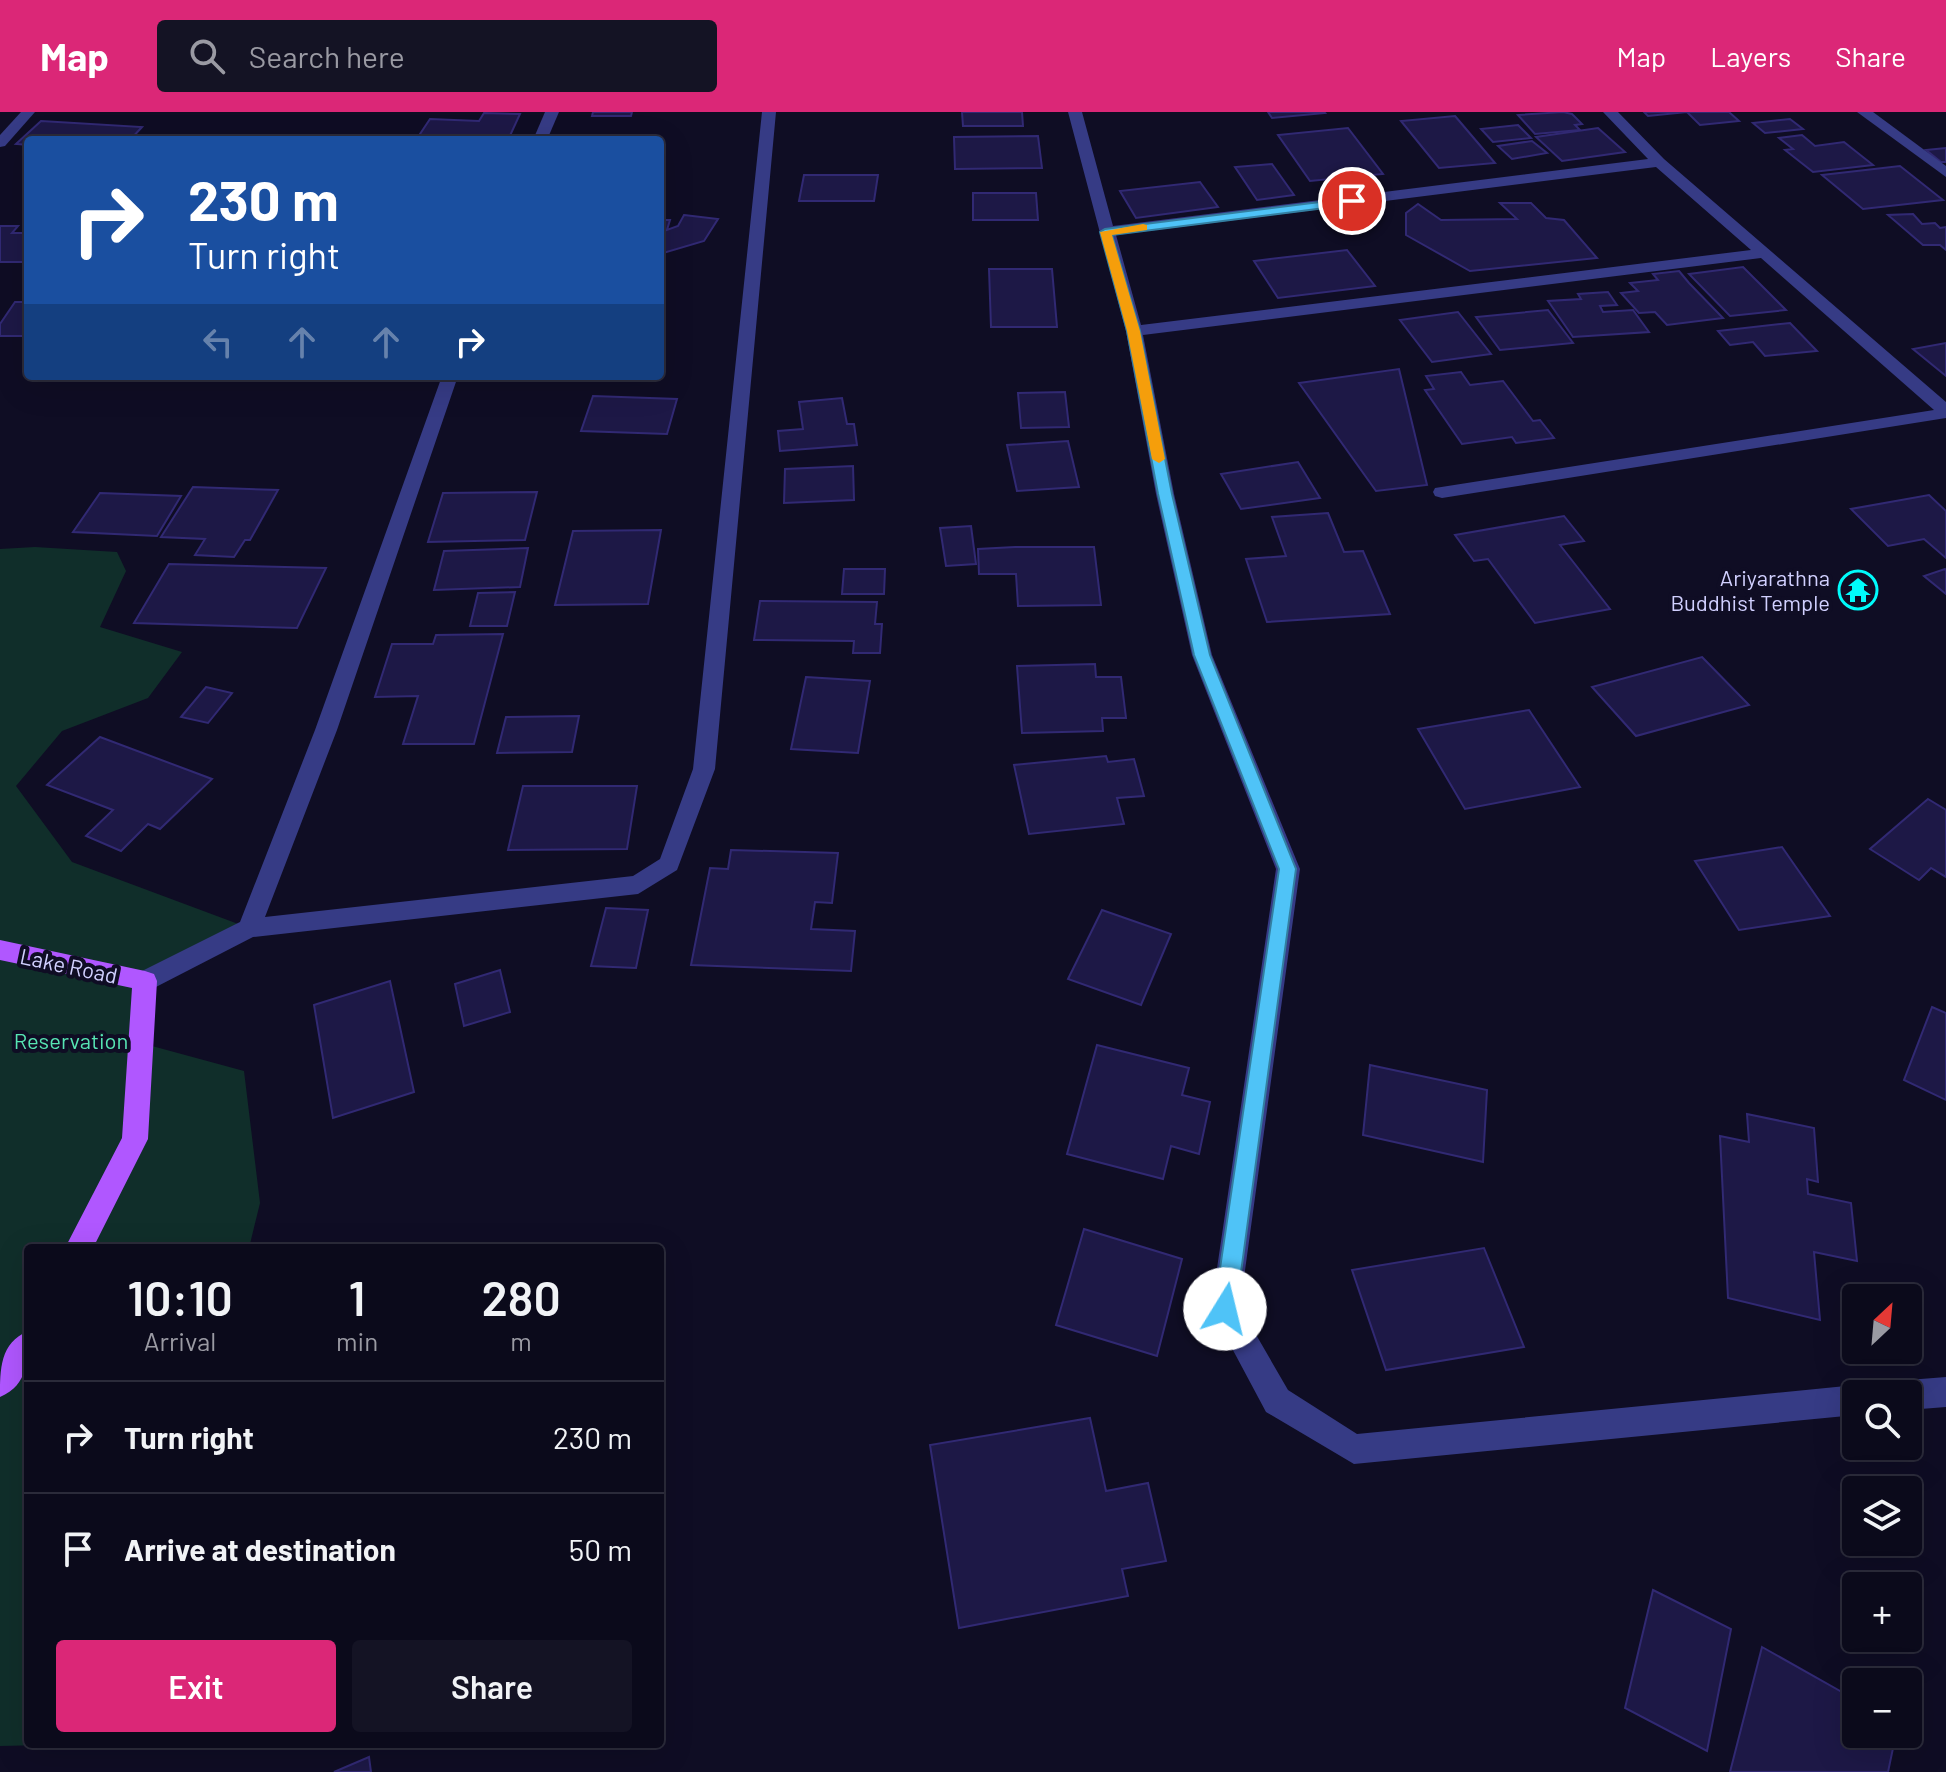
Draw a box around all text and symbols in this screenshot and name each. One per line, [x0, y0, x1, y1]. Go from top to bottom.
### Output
search box [157, 20, 717, 92]
text: Map [40, 33, 109, 79]
icon: search [185, 34, 229, 78]
text: Search here [249, 38, 405, 74]
text: Map [1616, 39, 1666, 73]
text: Layers [1710, 39, 1791, 73]
text: Share [1835, 39, 1906, 73]
text: 230 m [188, 165, 339, 232]
pin [1318, 167, 1386, 235]
icon: right [56, 168, 160, 272]
icon: arrive [1330, 179, 1374, 223]
text: Turn right [188, 233, 340, 276]
icon: left [196, 320, 240, 364]
icon: ahead [280, 320, 324, 364]
icon: ahead [364, 320, 408, 364]
icon: right [448, 320, 492, 364]
place label: Ariyarathna Buddhist Temple [1670, 564, 1830, 615]
temple icon: Ariyarathna Buddhist Temple [1837, 569, 1879, 611]
street label: Lake Road [18, 942, 120, 988]
park label: Reservation [14, 1027, 128, 1053]
position arrow [1183, 1267, 1267, 1351]
text: 10:10 [127, 1268, 233, 1326]
text: 1 [349, 1268, 366, 1326]
text: 280 [481, 1268, 561, 1326]
north arrow [1842, 1284, 1922, 1364]
map controls [1842, 1284, 1922, 1748]
text: Arrival [144, 1325, 216, 1356]
text: min [336, 1325, 378, 1356]
text: m [510, 1325, 532, 1356]
button: search [1842, 1380, 1922, 1460]
icon: right [56, 1415, 100, 1459]
text: Turn right [124, 1419, 254, 1455]
text: 230 m [553, 1419, 632, 1455]
button: layers [1842, 1476, 1922, 1556]
icon: arrive [56, 1527, 100, 1571]
text: Arrive at destination [124, 1531, 396, 1567]
text: 50 m [569, 1531, 632, 1567]
button: + [1842, 1572, 1922, 1652]
button: Exit [56, 1640, 336, 1732]
button: Share [352, 1640, 632, 1732]
button: − [1842, 1668, 1922, 1748]

